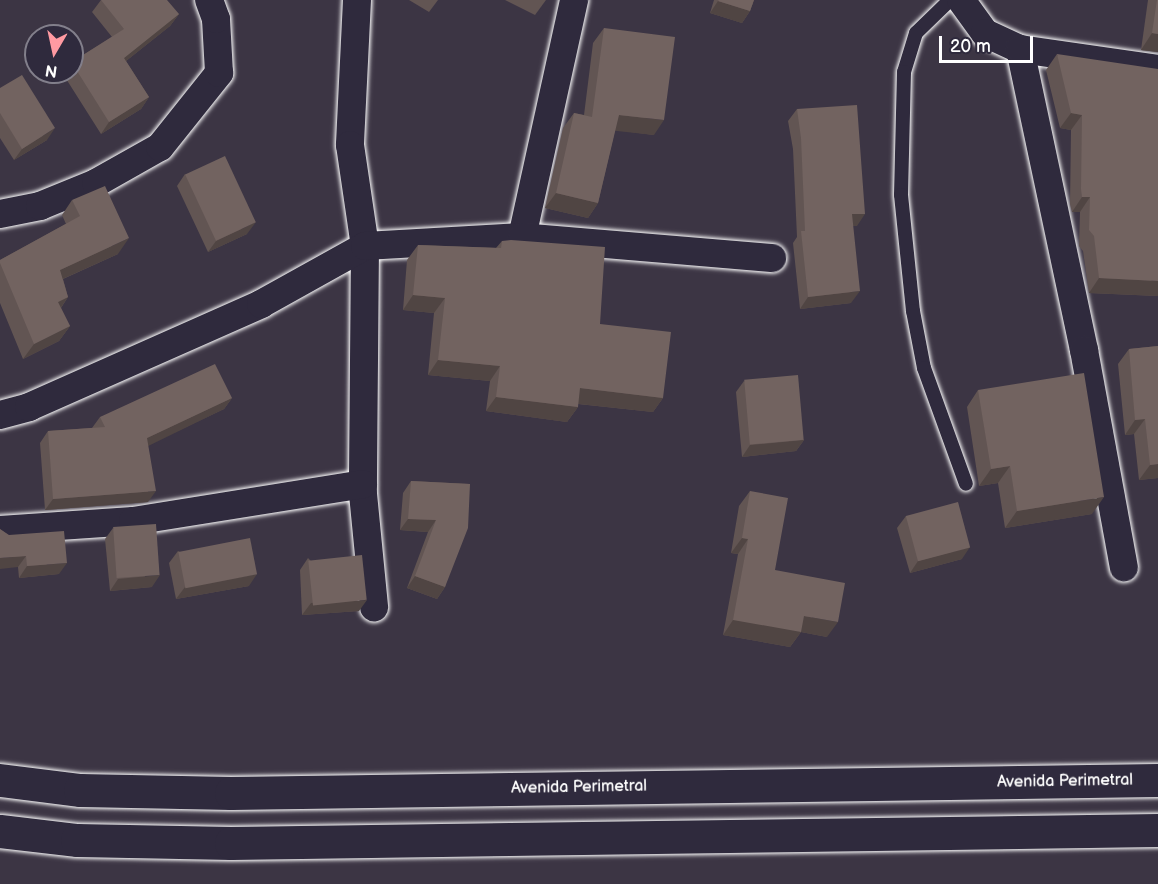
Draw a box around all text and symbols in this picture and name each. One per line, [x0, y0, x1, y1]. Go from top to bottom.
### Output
north arrow [24, 24, 84, 84]
scale bar [942, 24, 1036, 62]
text: 20 m [950, 36, 991, 57]
text: N [44, 60, 59, 81]
street label: Avenida Perimetral [997, 771, 1133, 793]
street label: Avenida Perimetral [511, 777, 647, 799]

